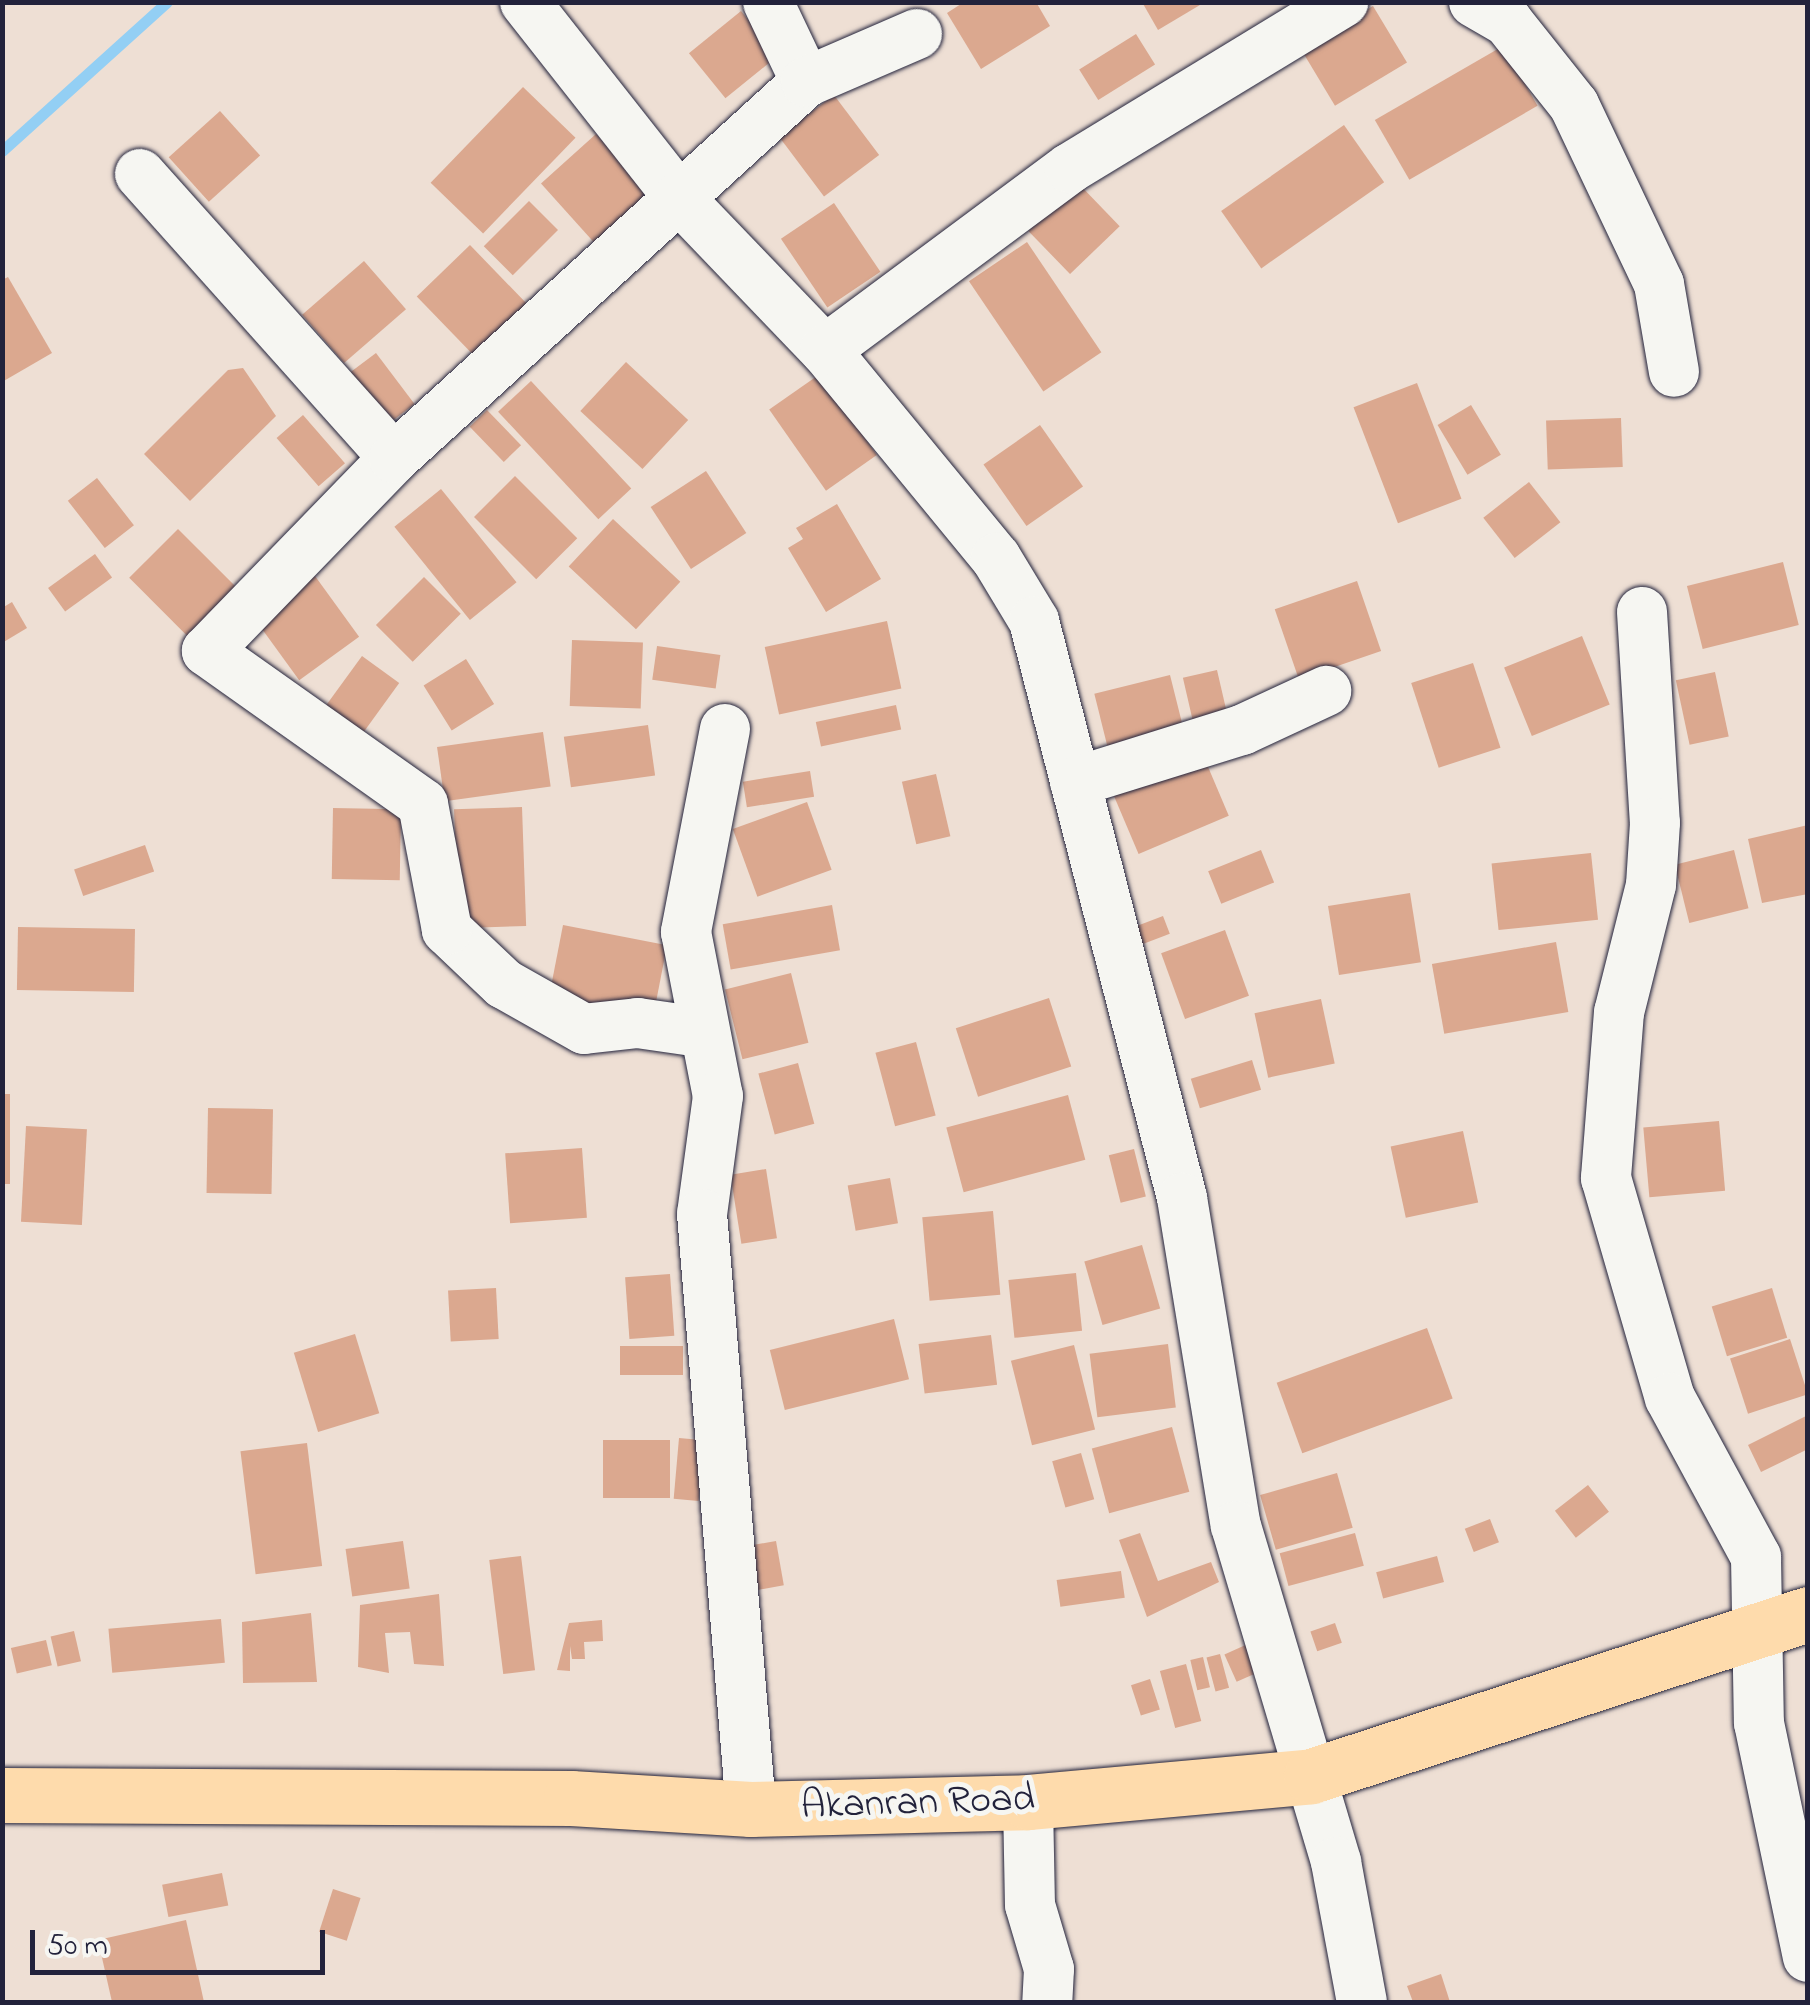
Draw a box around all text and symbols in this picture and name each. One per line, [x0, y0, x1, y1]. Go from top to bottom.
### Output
street label: Akanran Road [800, 1776, 1036, 1832]
scale bar [35, 1910, 330, 1972]
text: 50 m [47, 1925, 108, 1969]

